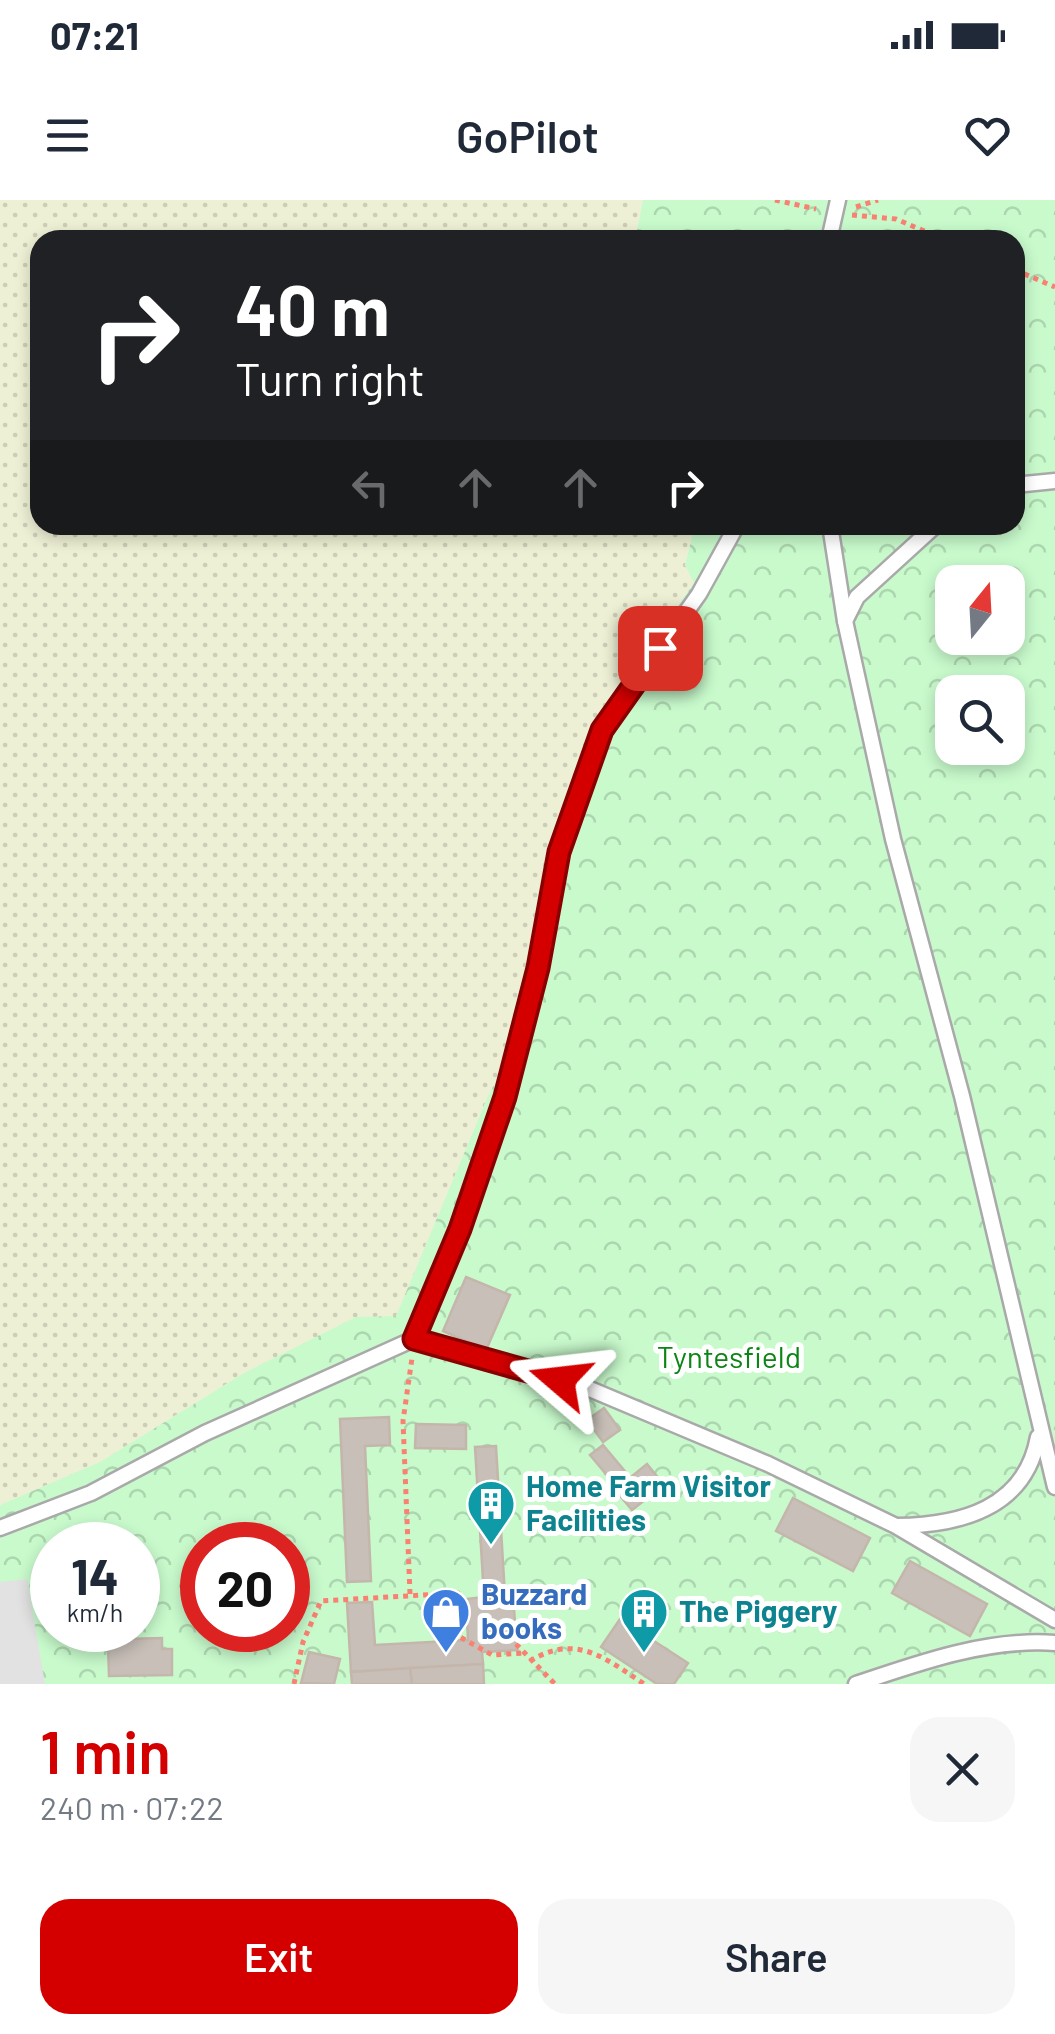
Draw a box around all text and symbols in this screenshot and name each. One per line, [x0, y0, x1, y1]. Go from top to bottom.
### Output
text: 07:21 [50, 12, 139, 58]
icon: menu [40, 108, 95, 163]
text: GoPilot [456, 108, 599, 162]
icon: heart [960, 108, 1015, 163]
text: 40 m [235, 266, 390, 350]
icon: right [70, 270, 200, 400]
text: Turn right [235, 351, 425, 405]
icon: left [343, 460, 398, 515]
icon: ahead [448, 460, 503, 515]
icon: ahead [553, 460, 608, 515]
icon: right [658, 460, 713, 515]
north arrow [935, 565, 1025, 655]
map controls [935, 565, 1025, 765]
pin [618, 606, 703, 691]
icon: arrive [633, 621, 688, 676]
button: search [935, 675, 1025, 765]
position arrow [508, 1328, 612, 1432]
park label: Tyntesfield [657, 1338, 801, 1374]
place label: Home Farm Visitor Facilities [526, 1467, 772, 1537]
building icon: Home Farm Visitor Facilities [465, 1478, 517, 1546]
speed limit sign: 20 [180, 1522, 310, 1652]
text: 14 [71, 1545, 119, 1605]
place label: Buzzard books [481, 1575, 587, 1645]
shop icon: Buzzard books [420, 1586, 472, 1654]
building icon: The Piggery [618, 1586, 670, 1654]
place label: The Piggery [679, 1592, 838, 1628]
text: km/h [67, 1597, 123, 1627]
text: 1 min [40, 1714, 171, 1786]
button: close [910, 1717, 1015, 1822]
text: 240 m · 07:22 [40, 1788, 224, 1826]
button: Exit [40, 1899, 518, 2014]
button: Share [538, 1899, 1015, 2014]

